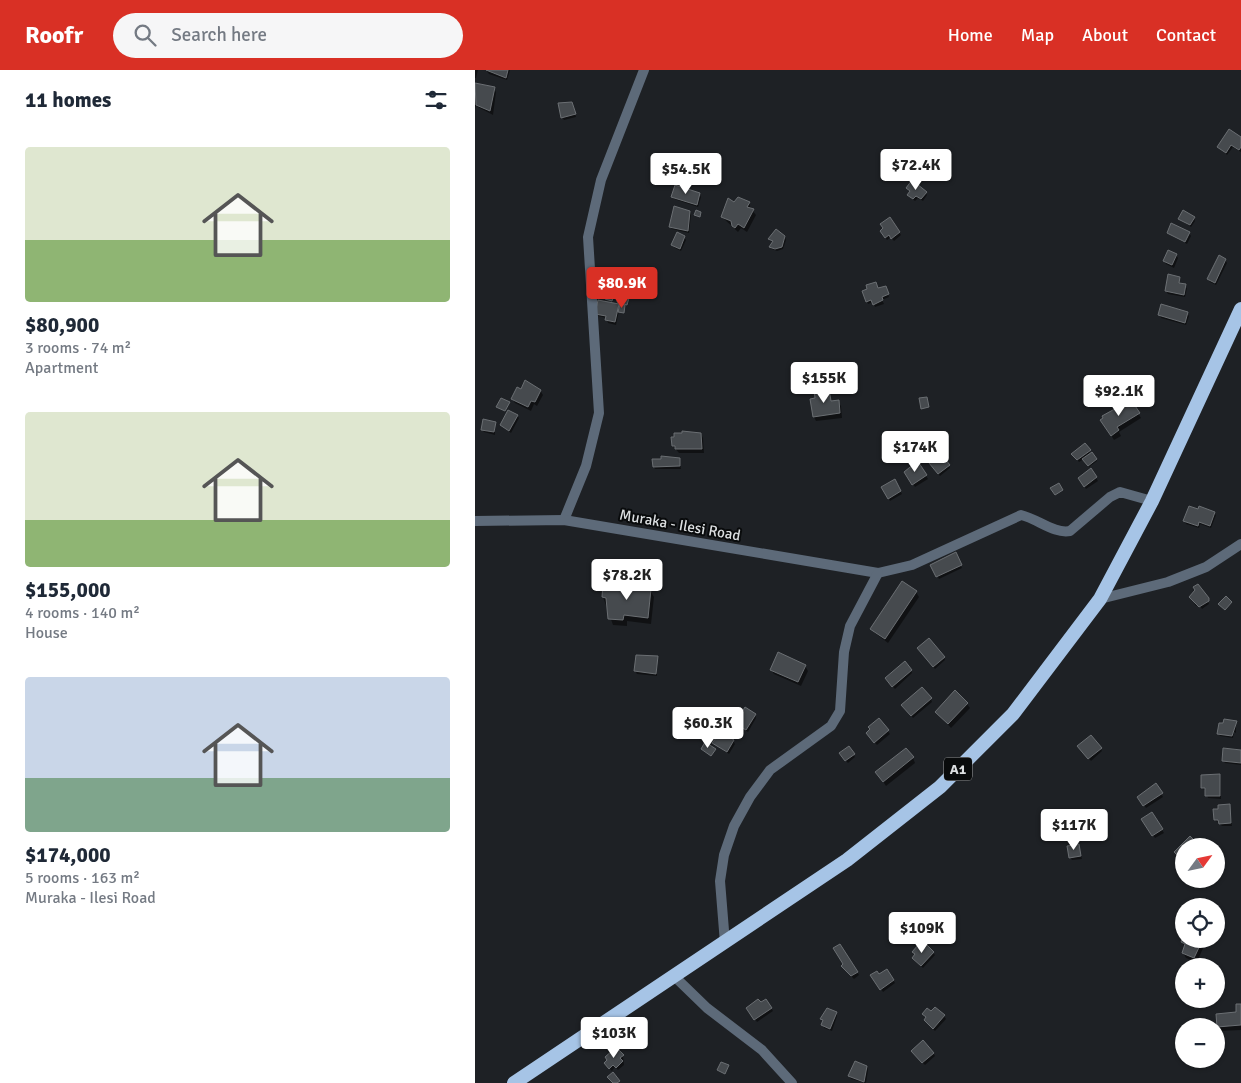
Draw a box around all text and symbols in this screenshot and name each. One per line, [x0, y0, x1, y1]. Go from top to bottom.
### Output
search box [113, 13, 463, 58]
text: Roofr [25, 20, 83, 50]
icon: search [131, 21, 159, 49]
text: Search here [171, 23, 267, 47]
text: Home [948, 24, 993, 46]
text: Map [1021, 24, 1054, 46]
text: About [1082, 24, 1128, 46]
text: Contact [1156, 24, 1216, 46]
icon: filters [422, 86, 450, 114]
text: 11 homes [25, 87, 111, 113]
pin: $72.4K [875, 148, 957, 191]
pin: $54.5K [645, 152, 727, 195]
text: $72.4K [891, 155, 941, 175]
text: $54.5K [661, 159, 711, 179]
icon: home [193, 180, 283, 270]
pin: $80.9K [581, 266, 663, 309]
text: $80.9K [597, 273, 647, 293]
text: $80,900 [25, 312, 99, 338]
text: 3 rooms · 74 m² [25, 338, 131, 358]
text: Apartment [25, 358, 98, 378]
pin: $155K [789, 362, 859, 404]
text: $155K [802, 368, 846, 388]
pin: $92.1K [1078, 374, 1160, 417]
text: $92.1K [1094, 381, 1144, 401]
pin: $174K [880, 430, 950, 473]
text: $174K [893, 437, 937, 457]
icon: home [193, 445, 283, 535]
street label: Muraka - Ilesi Road [618, 505, 742, 545]
pin: $78.2K [586, 558, 668, 601]
text: $78.2K [602, 565, 652, 585]
text: $155,000 [25, 577, 111, 603]
text: 4 rooms · 140 m² [25, 603, 140, 623]
text: House [25, 623, 68, 643]
pin: $60.3K [667, 706, 749, 749]
icon: home [193, 710, 283, 800]
text: $60.3K [683, 713, 733, 733]
road number: A1 [944, 758, 972, 781]
pin: $117K [1039, 808, 1109, 851]
text: $117K [1052, 815, 1096, 835]
north arrow [1175, 838, 1225, 888]
map controls [1175, 838, 1225, 1068]
text: $174,000 [25, 842, 111, 868]
text: 5 rooms · 163 m² [25, 868, 140, 888]
text: Muraka - Ilesi Road [25, 888, 156, 908]
button: locate [1175, 898, 1225, 948]
pin: $109K [887, 912, 957, 954]
text: $109K [900, 918, 944, 938]
button: + [1175, 958, 1225, 1008]
pin: $103K [579, 1016, 649, 1059]
button: − [1175, 1018, 1225, 1068]
text: $103K [592, 1023, 636, 1043]

